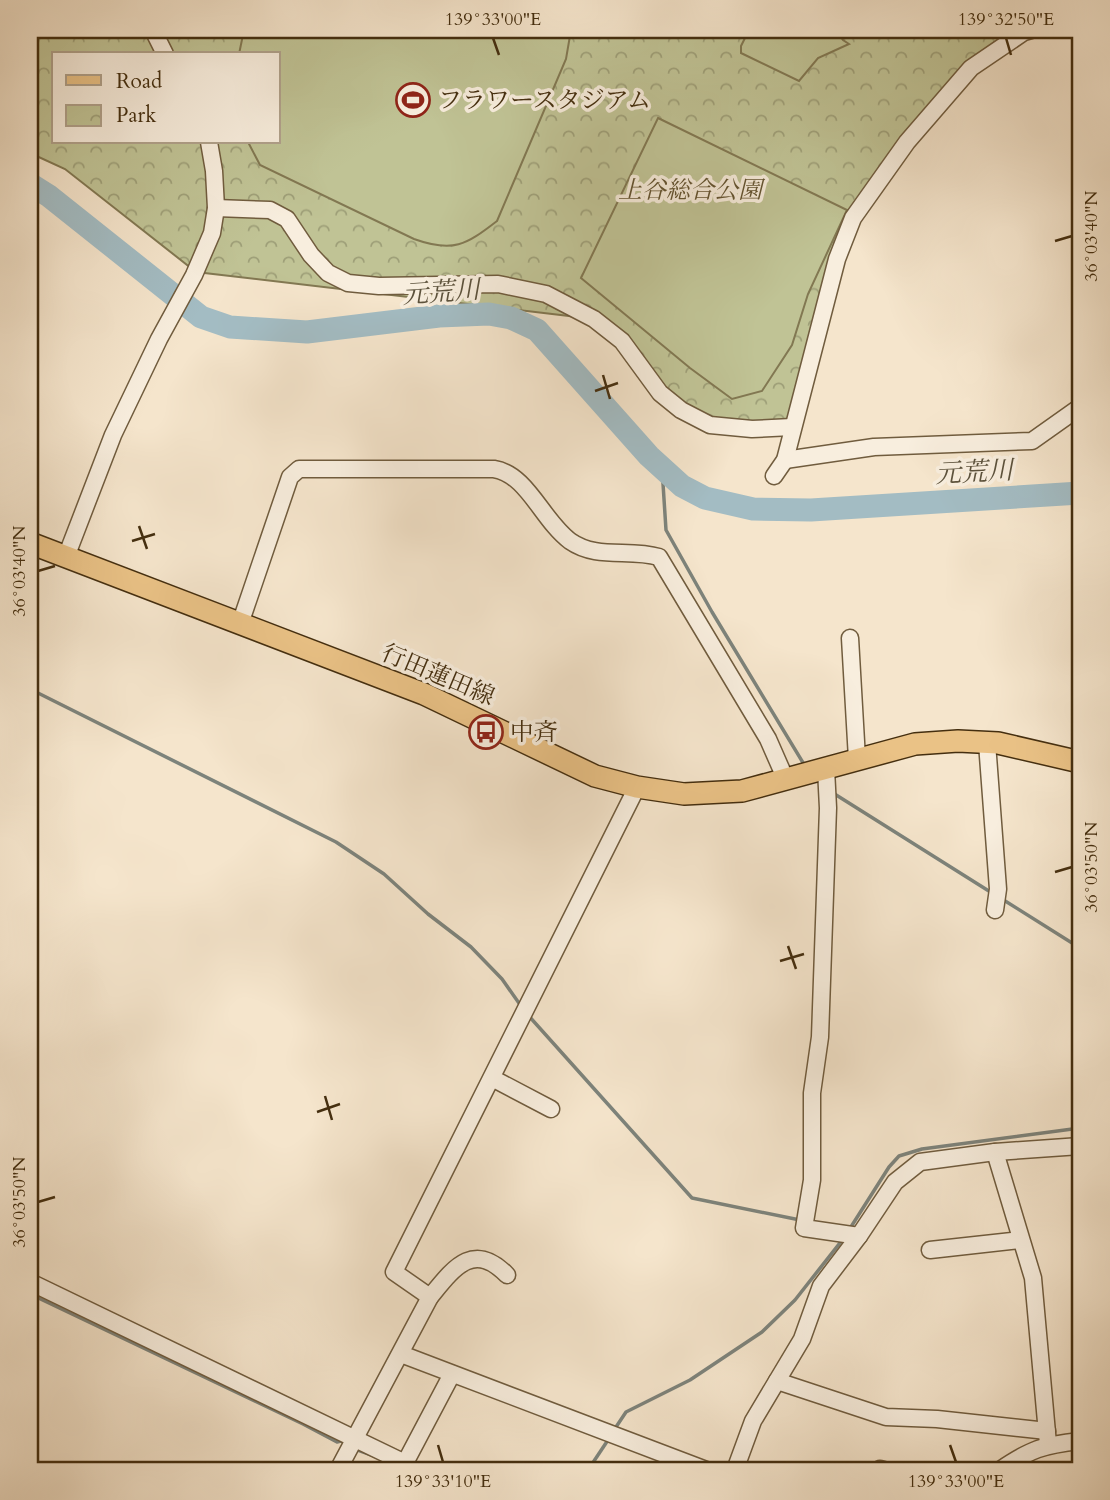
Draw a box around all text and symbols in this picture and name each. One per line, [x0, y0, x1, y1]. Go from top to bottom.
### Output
text: 139°33'00"E [445, 7, 541, 32]
text: 139°32'50"E [958, 7, 1054, 32]
legend [52, 52, 280, 144]
text: Road [116, 67, 162, 96]
sports icon: フラワースタジアム [394, 81, 432, 119]
place label: フラワースタジアム [438, 84, 651, 117]
text: Park [116, 101, 157, 130]
park label: 上谷総合公園 [618, 174, 766, 207]
text: 36°03'40"N [1079, 190, 1104, 282]
water label: 元荒川 [401, 272, 484, 312]
water label: 元荒川 [934, 452, 1017, 492]
text: 36°03'40"N [7, 525, 32, 617]
street label: 行田蓮田線 [376, 636, 500, 714]
bus stop icon: 中斉 [467, 713, 505, 751]
place label: 中斉 [510, 716, 558, 749]
text: 36°03'50"N [1079, 821, 1104, 913]
text: 36°03'50"N [7, 1156, 32, 1248]
text: 139°33'10"E [395, 1469, 491, 1494]
text: 139°33'00"E [908, 1469, 1004, 1494]

